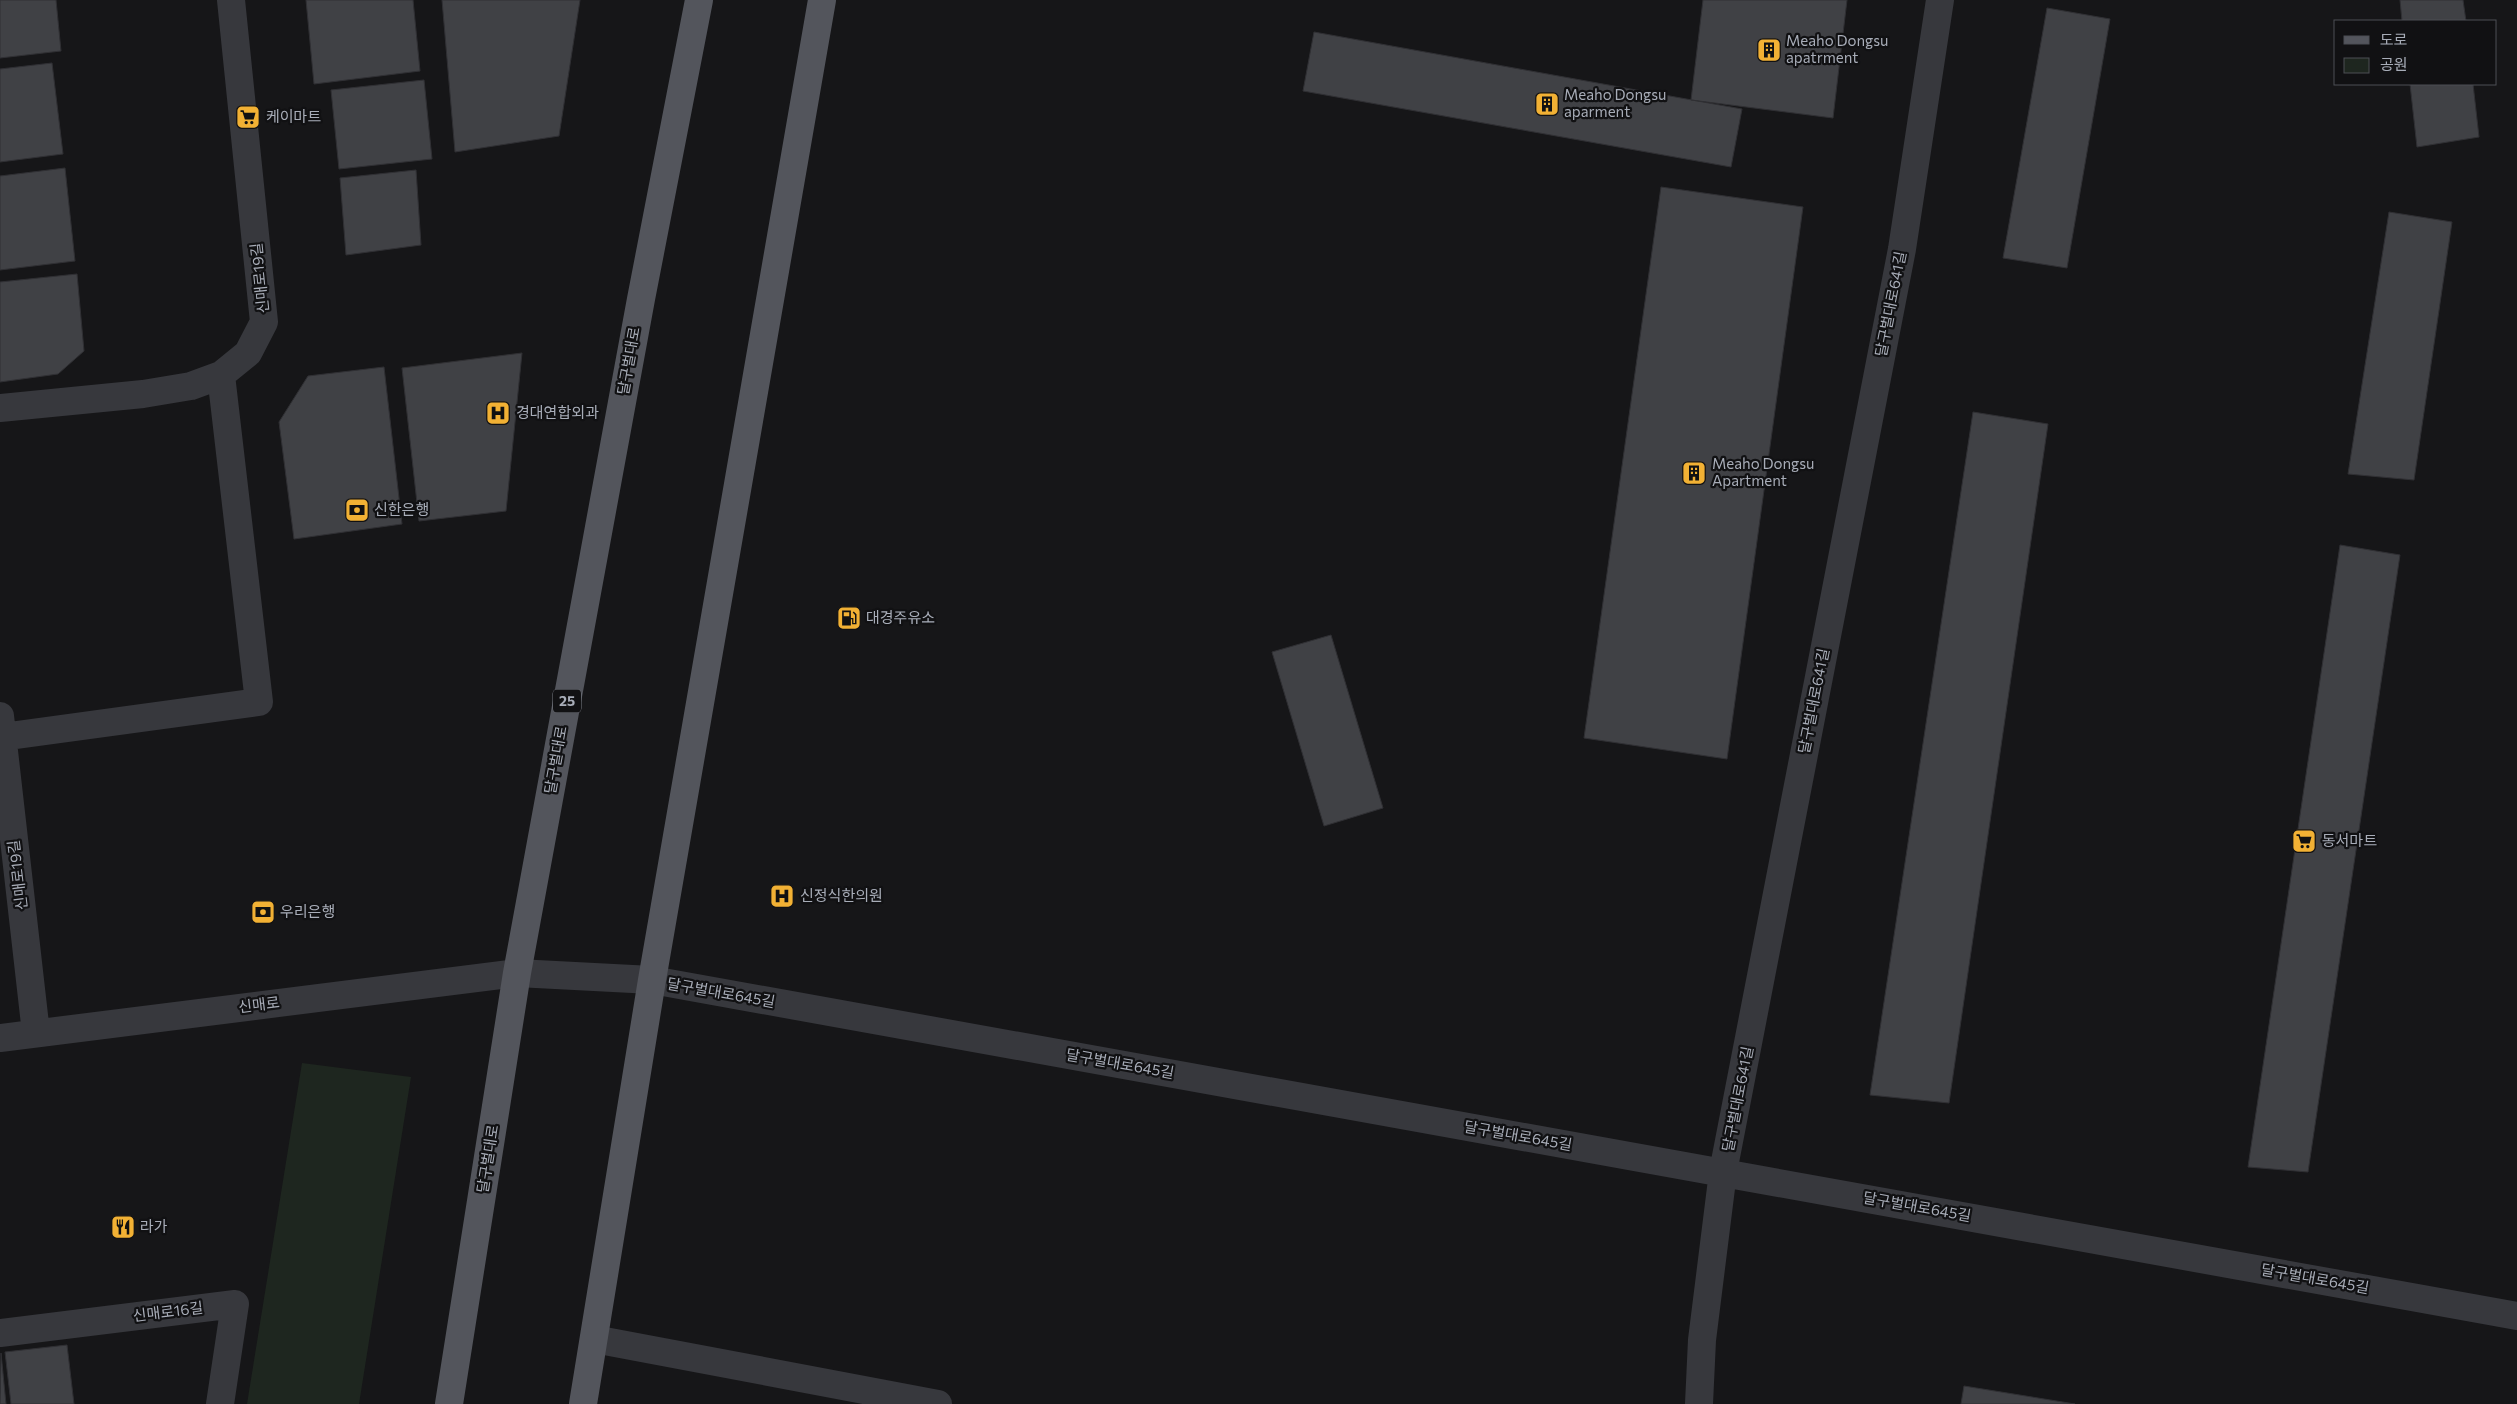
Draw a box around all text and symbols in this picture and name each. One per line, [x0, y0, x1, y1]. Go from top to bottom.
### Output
legend [2334, 20, 2497, 85]
text: 도로 [2380, 30, 2408, 48]
place label: Meaho Dongsu apatrment [1786, 31, 1888, 66]
building icon: Meaho Dongsu apatrment [1756, 37, 1782, 63]
text: 공원 [2380, 55, 2408, 73]
place label: Meaho Dongsu aparment [1564, 85, 1666, 120]
building icon: Meaho Dongsu aparment [1534, 91, 1560, 117]
supermarket icon: 케이마트 [235, 104, 261, 130]
place label: 케이마트 [266, 107, 321, 125]
street label: 신매로19길 [246, 242, 272, 314]
street label: 달구벌대로641길 [1871, 250, 1909, 358]
street label: 달구벌대로 [613, 325, 643, 396]
hospital icon: 경대연합외과 [485, 400, 511, 426]
place label: 경대연합외과 [516, 403, 599, 421]
place label: Meaho Dongsu Apartment [1712, 454, 1814, 489]
building icon: Meaho Dongsu Apartment [1681, 460, 1707, 486]
bank icon: 신한은행 [344, 497, 370, 523]
place label: 신한은행 [374, 500, 429, 518]
fuel station icon: 대경주유소 [836, 605, 862, 631]
place label: 대경주유소 [866, 608, 935, 626]
street label: 달구벌대로641길 [1794, 647, 1832, 755]
road number: 25 [553, 689, 581, 712]
street label: 달구벌대로 [540, 724, 570, 795]
supermarket icon: 동서마트 [2291, 828, 2317, 854]
place label: 동서마트 [2322, 831, 2377, 849]
street label: 신매로19길 [4, 839, 30, 911]
hospital icon: 신정식한의원 [769, 883, 795, 909]
place label: 신정식한의원 [800, 886, 883, 904]
bank icon: 우리은행 [250, 899, 276, 925]
place label: 우리은행 [280, 902, 335, 920]
street label: 달구벌대로645길 [666, 974, 777, 1010]
street label: 신매로 [237, 993, 281, 1015]
street label: 달구벌대로645길 [1065, 1045, 1176, 1081]
street label: 달구벌대로641길 [1718, 1045, 1756, 1153]
street label: 달구벌대로645길 [1463, 1117, 1574, 1153]
street label: 달구벌대로 [473, 1123, 501, 1194]
street label: 달구벌대로645길 [1862, 1188, 1973, 1224]
restaurant icon: 라가 [110, 1214, 136, 1240]
place label: 라가 [140, 1217, 168, 1235]
street label: 달구벌대로645길 [2260, 1260, 2371, 1296]
street label: 신매로16길 [132, 1298, 204, 1324]

